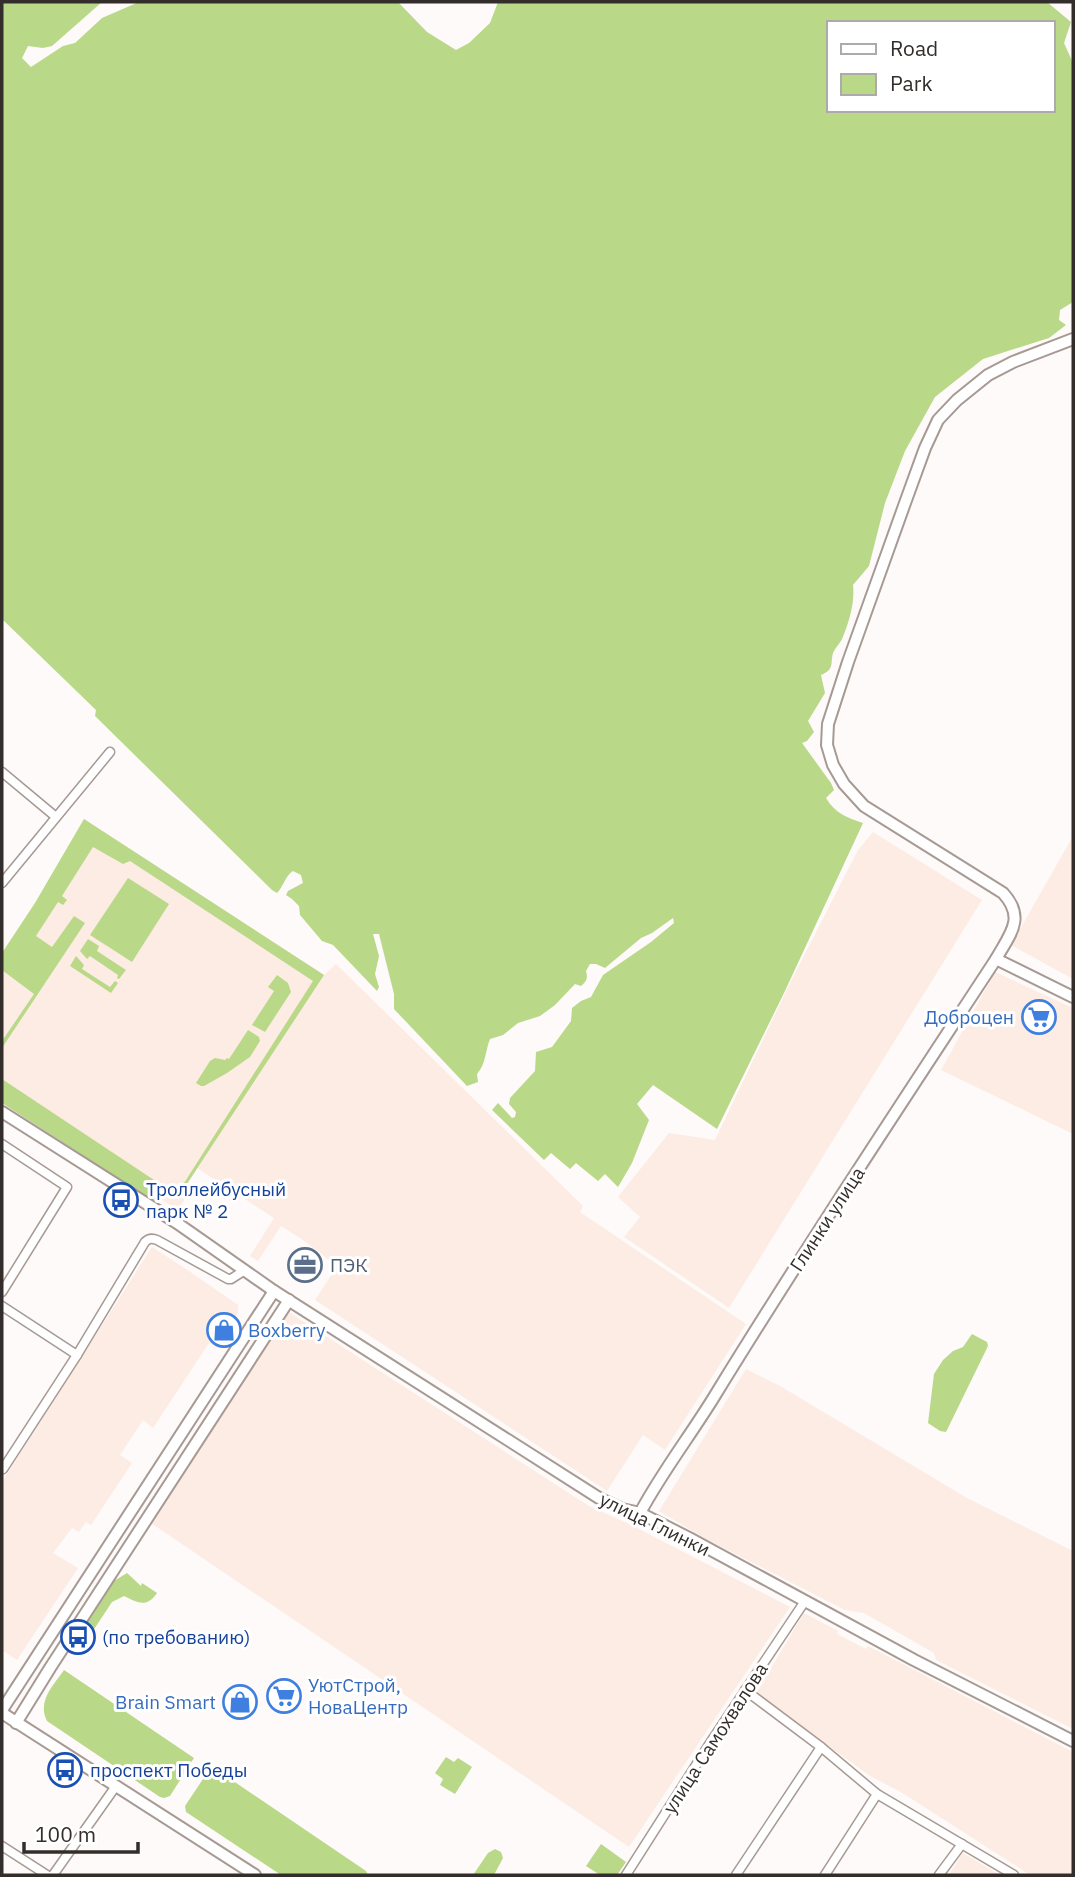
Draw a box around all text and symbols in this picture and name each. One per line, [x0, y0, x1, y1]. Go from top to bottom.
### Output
legend [827, 21, 1054, 112]
text: Road [890, 34, 938, 62]
text: Park [890, 69, 933, 97]
supermarket icon: Доброцен [1020, 998, 1058, 1036]
place label: Доброцен [924, 1005, 1014, 1029]
street label: Глинки улица [784, 1162, 870, 1276]
place label: Троллейбусный парк № 2 [146, 1177, 286, 1223]
bus stop icon: Троллейбусный парк № 2 [102, 1181, 140, 1219]
office icon: ПЭК [286, 1246, 324, 1284]
place label: ПЭК [330, 1253, 368, 1277]
shop icon: Boxberry [205, 1311, 243, 1349]
place label: Boxberry [248, 1318, 326, 1342]
street label: улица Глинки [596, 1487, 714, 1561]
bus stop icon: (по требованию) [59, 1618, 97, 1656]
place label: (по требованию) [102, 1625, 250, 1649]
street label: улица Самохвалова [657, 1658, 773, 1818]
place label: УютСтрой, НоваЦентр [308, 1673, 408, 1719]
supermarket icon: УютСтрой, НоваЦентр [265, 1677, 303, 1715]
shop icon: Brain Smart [221, 1683, 259, 1721]
place label: Brain Smart [115, 1690, 216, 1714]
bus stop icon: проспект Победы [46, 1751, 84, 1789]
place label: проспект Победы [90, 1758, 247, 1782]
scale bar [24, 1811, 138, 1855]
text: 100 m [35, 1820, 96, 1848]

